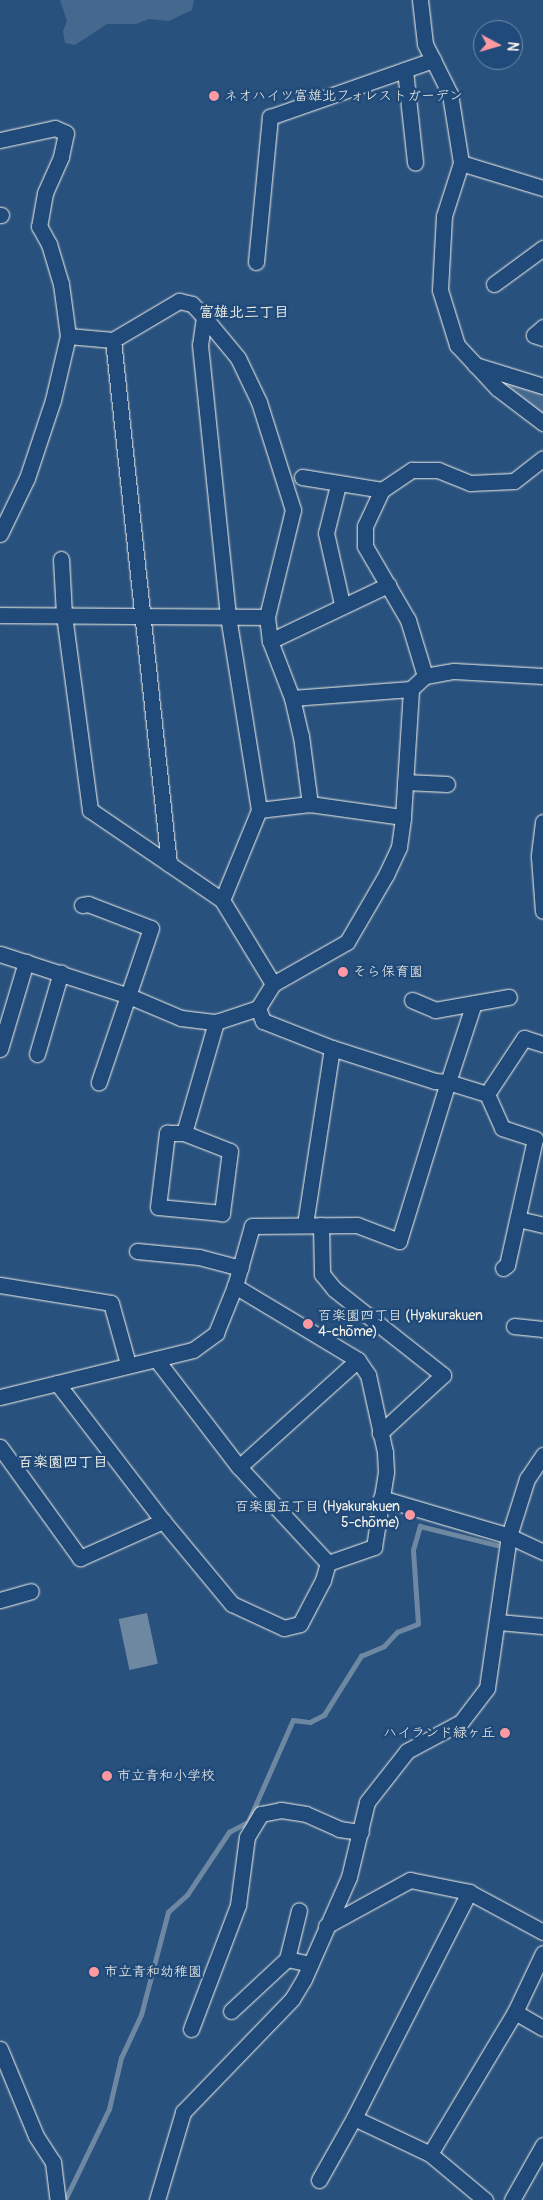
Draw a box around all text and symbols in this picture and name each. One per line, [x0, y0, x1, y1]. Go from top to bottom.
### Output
north arrow [473, 20, 523, 70]
text: N [503, 41, 521, 52]
place label: ネオハイツ富雄北フォレストガーデン [224, 88, 462, 104]
marker: ネオハイツ富雄北フォレストガーデン [208, 90, 220, 102]
district label: 富雄北三丁目 [199, 304, 289, 322]
place label: そら保育園 [353, 964, 423, 980]
marker: そら保育園 [337, 966, 349, 978]
place label: 百楽園四丁目 (Hyakurakuen 4-chōme) [318, 1308, 483, 1340]
marker: 百楽園四丁目 (Hyakurakuen 4-chōme) [302, 1318, 314, 1330]
district label: 百楽園四丁目 [18, 1454, 108, 1472]
place label: 百楽園五丁目 (Hyakurakuen 5-chōme) [235, 1499, 400, 1531]
marker: 百楽園五丁目 (Hyakurakuen 5-chōme) [404, 1509, 416, 1521]
place label: ハイランド緑ヶ丘 [383, 1725, 495, 1741]
marker: ハイランド緑ヶ丘 [499, 1727, 511, 1739]
place label: 市立青和小学校 [117, 1768, 215, 1784]
marker: 市立青和小学校 [101, 1770, 113, 1782]
place label: 市立青和幼稚園 [104, 1964, 202, 1980]
marker: 市立青和幼稚園 [88, 1966, 100, 1978]

